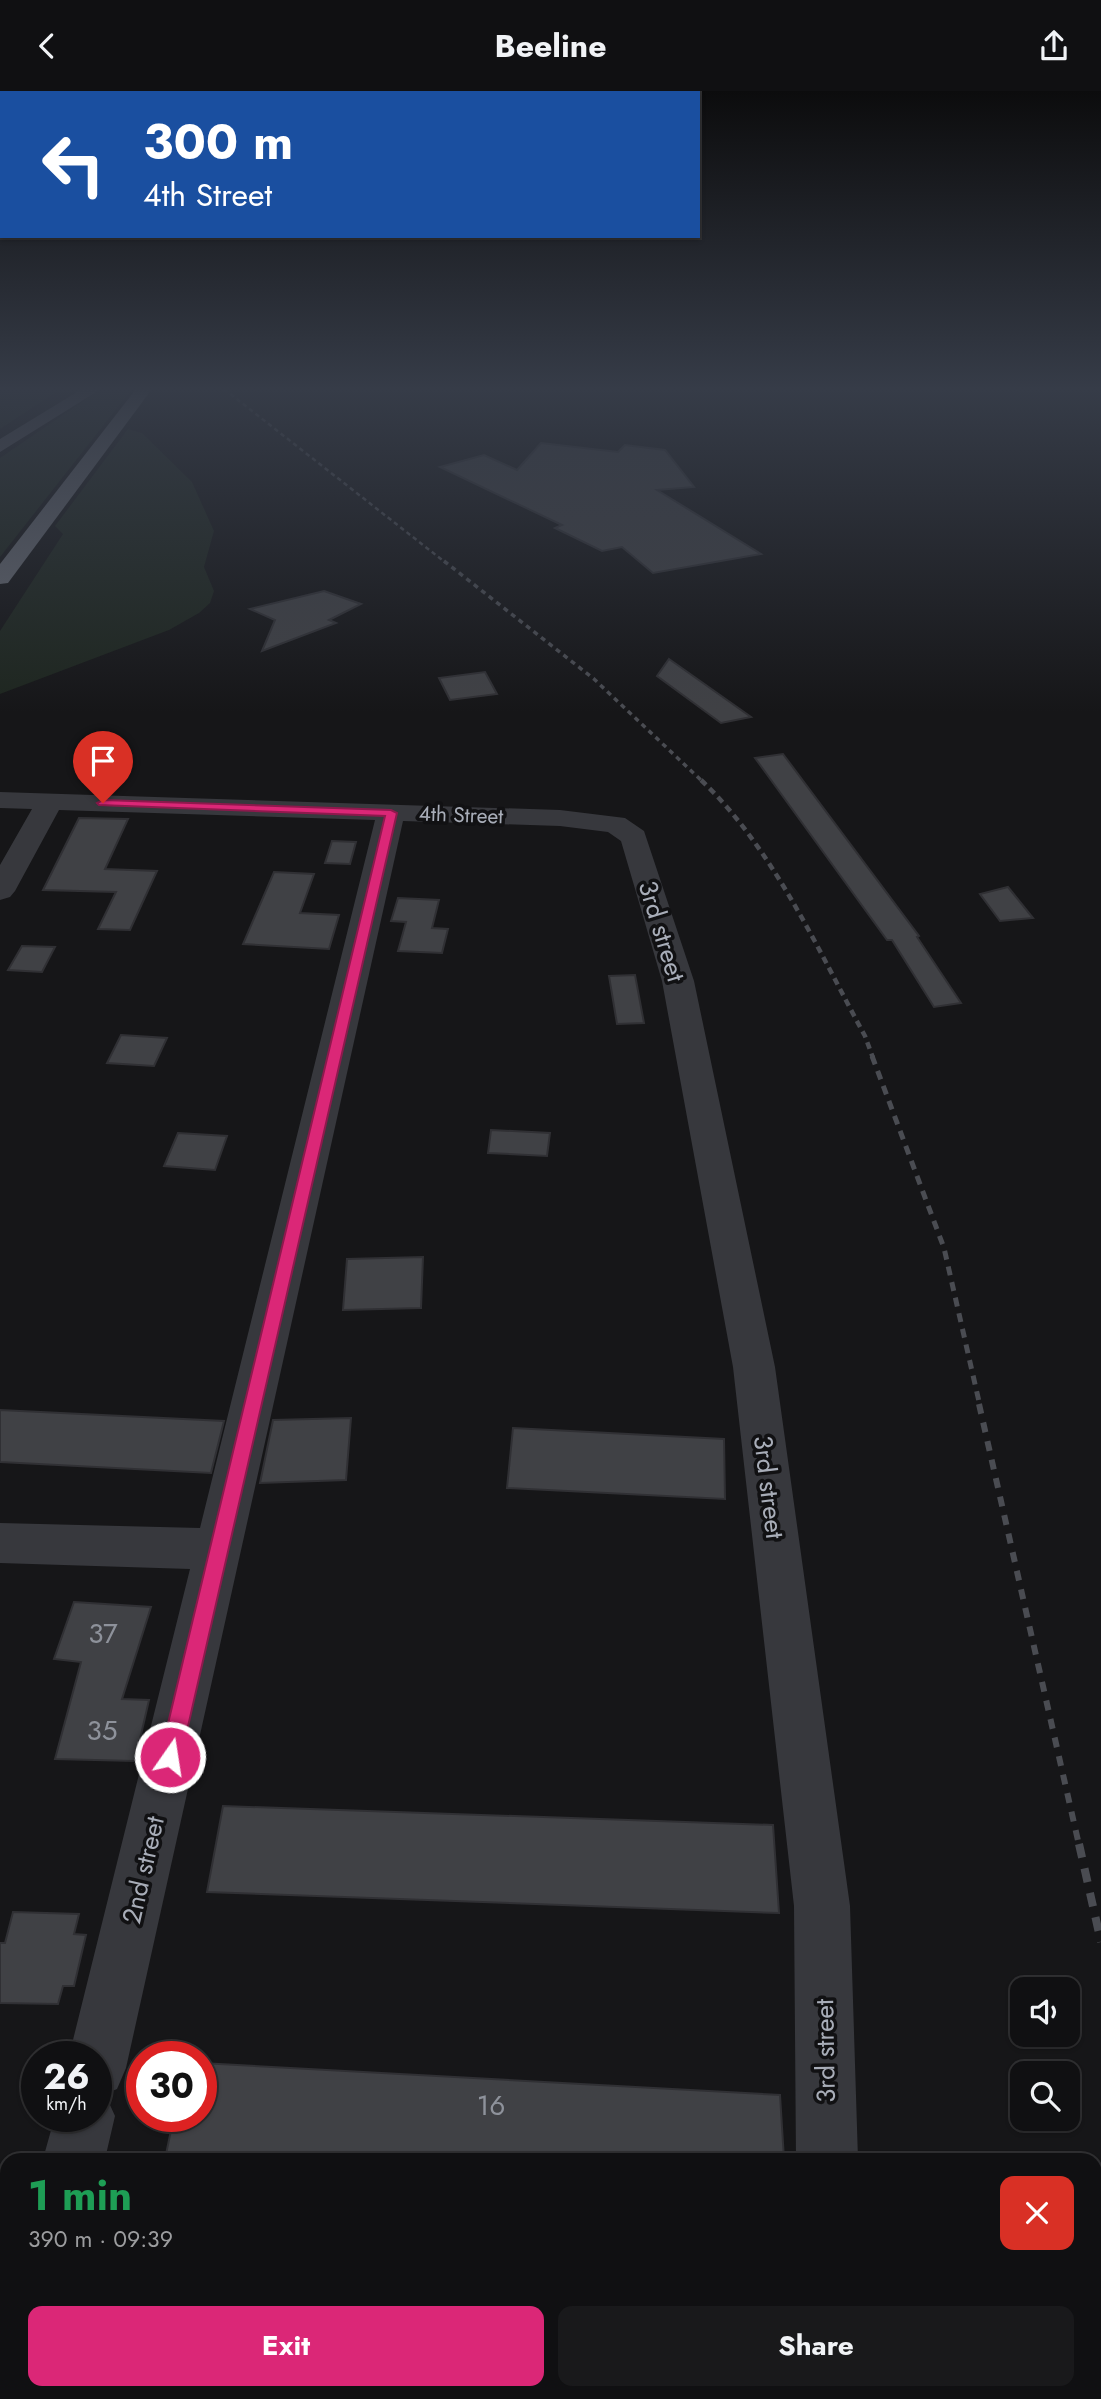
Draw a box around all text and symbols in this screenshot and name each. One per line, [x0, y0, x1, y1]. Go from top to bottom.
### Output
text: Beeline [494, 23, 607, 69]
icon: back [28, 27, 66, 65]
icon: share [1035, 27, 1073, 65]
text: 300 m [143, 107, 293, 177]
icon: left [28, 119, 119, 210]
text: 4th Street [143, 172, 272, 218]
pin [73, 731, 133, 803]
icon: arrive [84, 742, 122, 780]
street label: 4th Street [418, 799, 504, 831]
street label: 3rd street [629, 876, 696, 987]
street label: 3rd street [744, 1433, 794, 1542]
house number: 37 [88, 1613, 118, 1654]
house number: 35 [86, 1710, 118, 1751]
position arrow [133, 1720, 207, 1794]
street label: 2nd street [112, 1812, 174, 1928]
map controls [1010, 1977, 1080, 2131]
button: sound [1010, 1977, 1080, 2047]
street label: 3rd street [805, 1998, 845, 2103]
speed limit sign: 30 [126, 2041, 217, 2132]
text: 26 [43, 2052, 90, 2102]
button: search [1010, 2061, 1080, 2131]
house number: 16 [477, 2085, 505, 2126]
text: km/h [46, 2091, 87, 2117]
text: 1 min [28, 2165, 132, 2226]
button: close [1000, 2176, 1074, 2250]
text: 390 m · 09:39 [28, 2222, 173, 2256]
button: Exit [28, 2306, 544, 2386]
button: Share [558, 2306, 1074, 2386]

